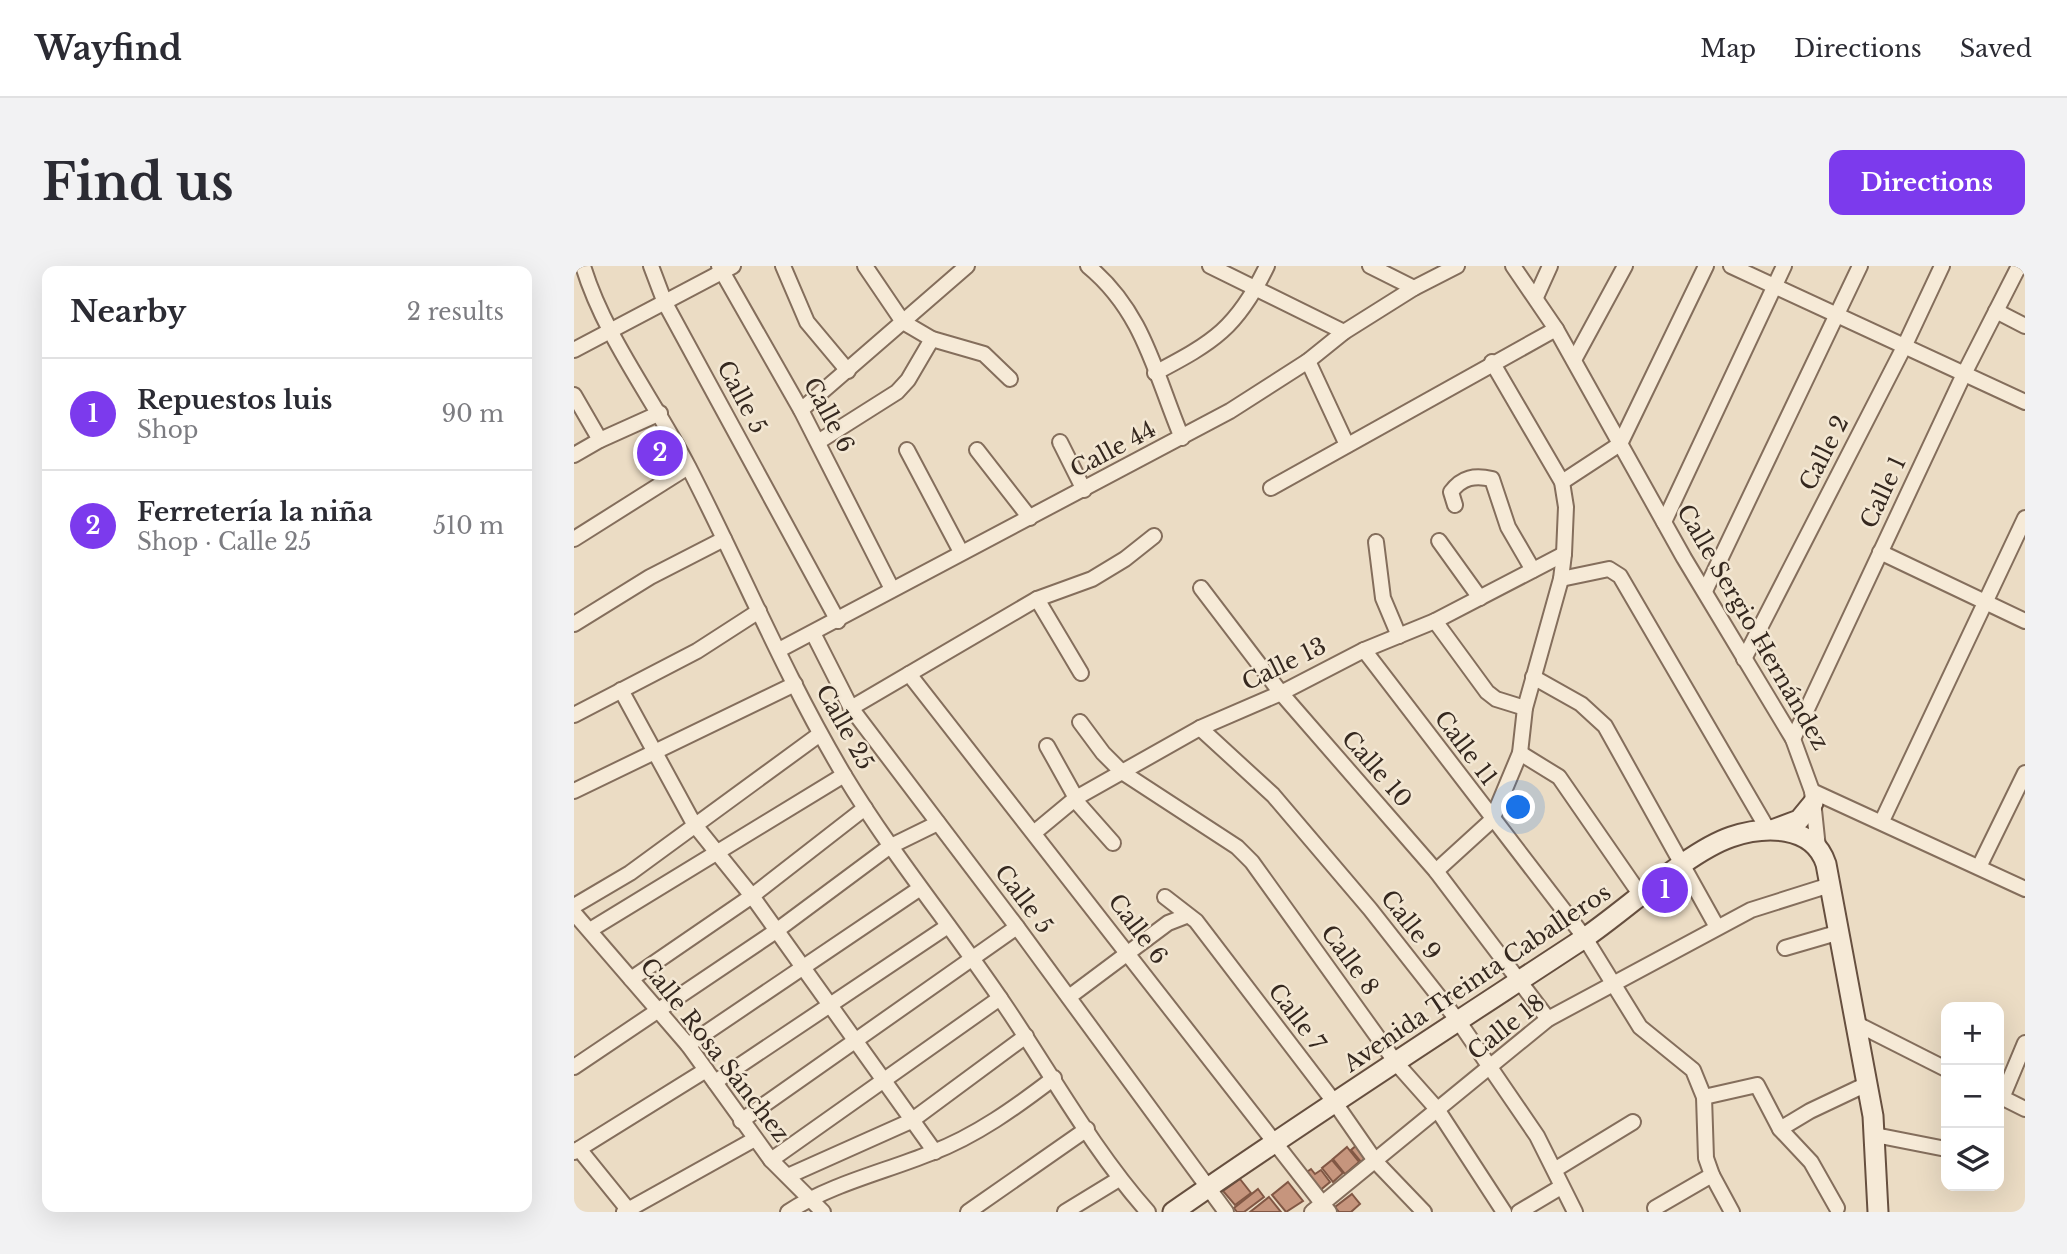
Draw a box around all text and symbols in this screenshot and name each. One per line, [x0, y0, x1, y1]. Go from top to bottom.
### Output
text: Wayfind [35, 28, 182, 69]
text: Map [1700, 34, 1756, 63]
text: Directions [1794, 34, 1922, 63]
text: Saved [1960, 34, 2032, 63]
button: Directions [1829, 150, 2025, 215]
text: Find us [42, 152, 234, 213]
text: Nearby [70, 293, 186, 330]
text: 2 results [407, 298, 504, 326]
street label: Calle 5 [711, 356, 773, 438]
street label: Calle 6 [798, 373, 860, 457]
text: Repuestos luis [137, 384, 332, 416]
text: 1 [88, 400, 98, 428]
text: 90 m [442, 400, 504, 428]
street label: Calle 2 [1793, 411, 1855, 495]
street label: Calle 44 [1065, 415, 1161, 483]
text: Shop [137, 416, 198, 444]
pin: 2 [637, 427, 683, 479]
street label: Calle 1 [1854, 452, 1912, 532]
text: Ferretería la niña [137, 496, 373, 528]
street label: Calle Sergio Hernández [1671, 499, 1835, 755]
text: 2 [86, 512, 100, 540]
text: 510 m [433, 512, 504, 540]
text: Shop · Calle 25 [137, 528, 311, 556]
street label: Calle 13 [1237, 632, 1331, 696]
street label: Calle 25 [810, 679, 880, 775]
street label: Calle 11 [1429, 705, 1503, 791]
street label: Calle 10 [1336, 725, 1418, 813]
your location [1501, 790, 1535, 824]
street label: Calle 5 [989, 859, 1059, 939]
pin: 1 [1642, 864, 1688, 916]
street label: Avenida Treinta Caballeros [1337, 878, 1616, 1079]
street label: Calle 9 [1375, 885, 1447, 965]
street label: Calle 6 [1103, 888, 1173, 970]
street label: Calle 8 [1315, 919, 1385, 1001]
street label: Calle Rosa Sánchez [634, 952, 796, 1148]
street label: Calle 7 [1263, 978, 1332, 1057]
street label: Calle 18 [1462, 988, 1550, 1066]
map controls [1941, 1002, 2004, 1191]
button: + [1941, 1002, 2004, 1065]
button: − [1941, 1065, 2004, 1128]
button: layers [1941, 1128, 2004, 1191]

